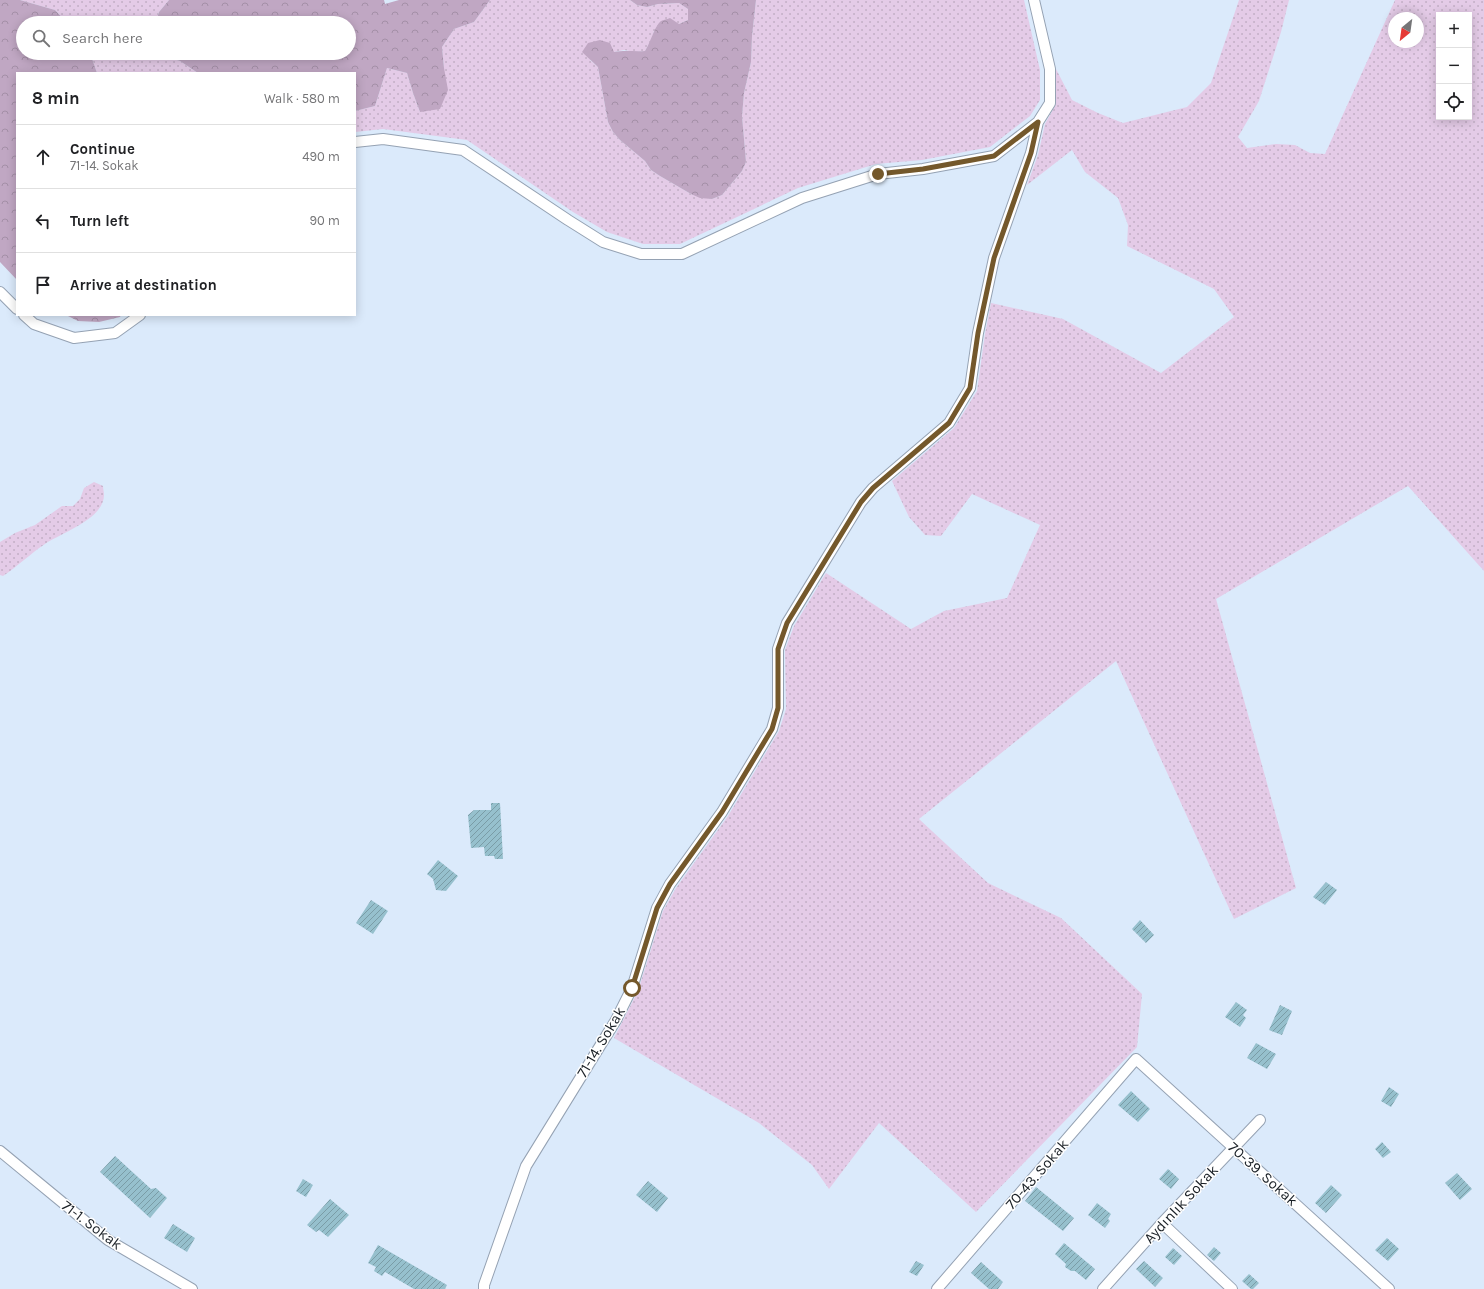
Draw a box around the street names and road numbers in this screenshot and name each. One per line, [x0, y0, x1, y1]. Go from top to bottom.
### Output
street label: 71-14. Sokak [573, 1003, 629, 1081]
street label: 70-43. Sokak [1002, 1135, 1072, 1213]
street label: 70-39. Sokak [1225, 1138, 1301, 1210]
street label: Aydınlık Sokak [1140, 1161, 1222, 1247]
street label: 71-1. Sokak [58, 1196, 126, 1254]

